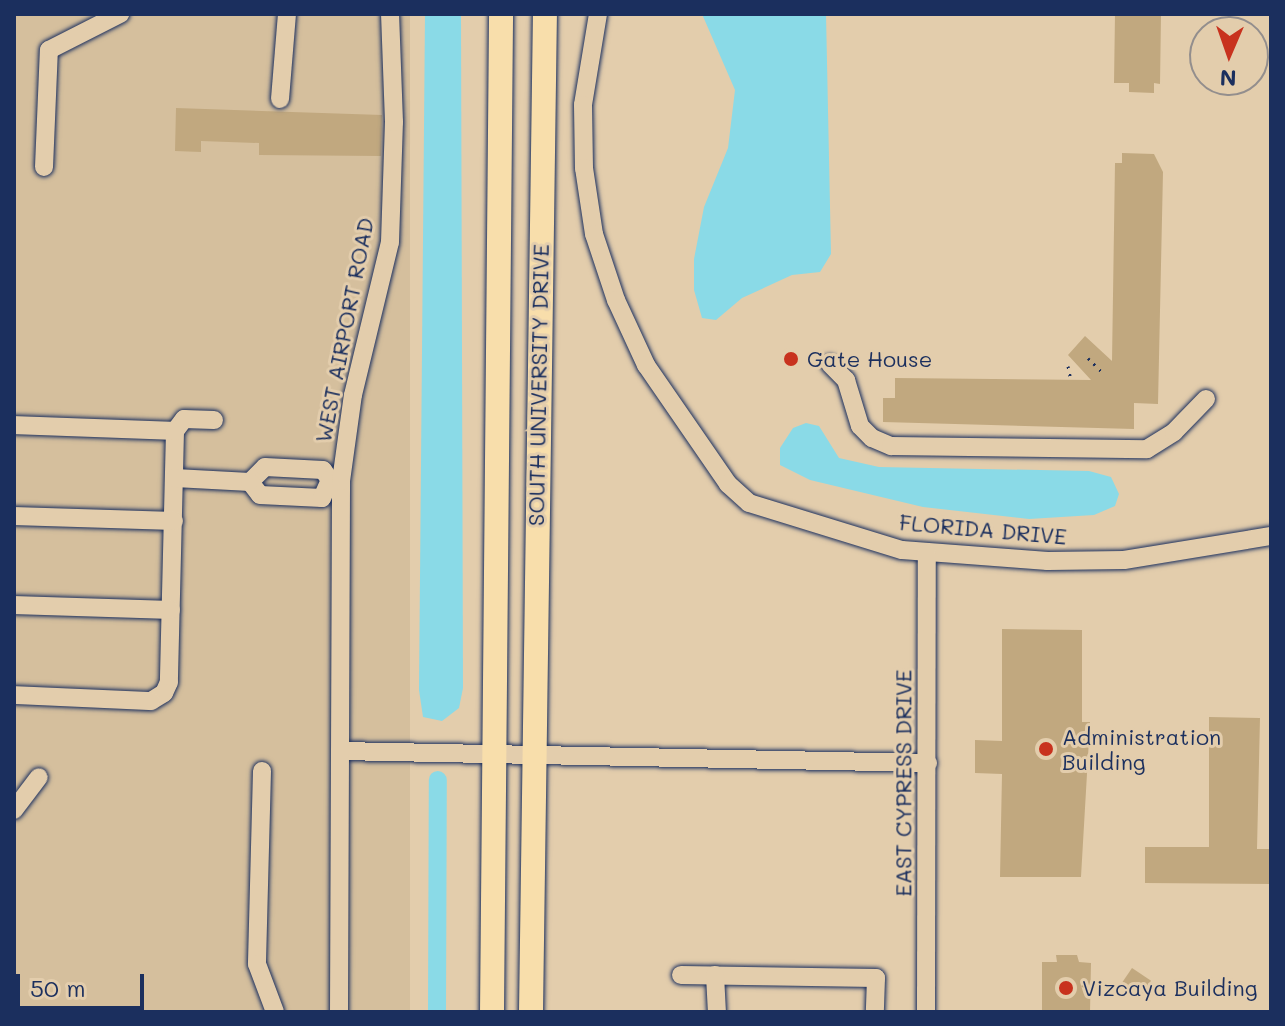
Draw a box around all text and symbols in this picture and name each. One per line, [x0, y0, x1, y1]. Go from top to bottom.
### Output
north arrow [1189, 16, 1269, 96]
text: N [1219, 64, 1237, 93]
street label: WEST AIRPORT ROAD [309, 215, 379, 445]
street label: SOUTH UNIVERSITY DRIVE [522, 244, 554, 526]
place label: Gate House [807, 346, 932, 372]
marker: Gate House [782, 350, 800, 368]
street label: FLORIDA DRIVE [898, 509, 1068, 549]
street label: EAST CYPRESS DRIVE [890, 669, 916, 897]
place label: Administration Building [1062, 723, 1221, 774]
marker: Administration Building [1037, 740, 1055, 758]
scale bar [20, 958, 148, 1008]
text: 50 m [30, 972, 86, 1003]
place label: Vizcaya Building [1082, 975, 1258, 1001]
marker: Vizcaya Building [1057, 979, 1075, 997]

